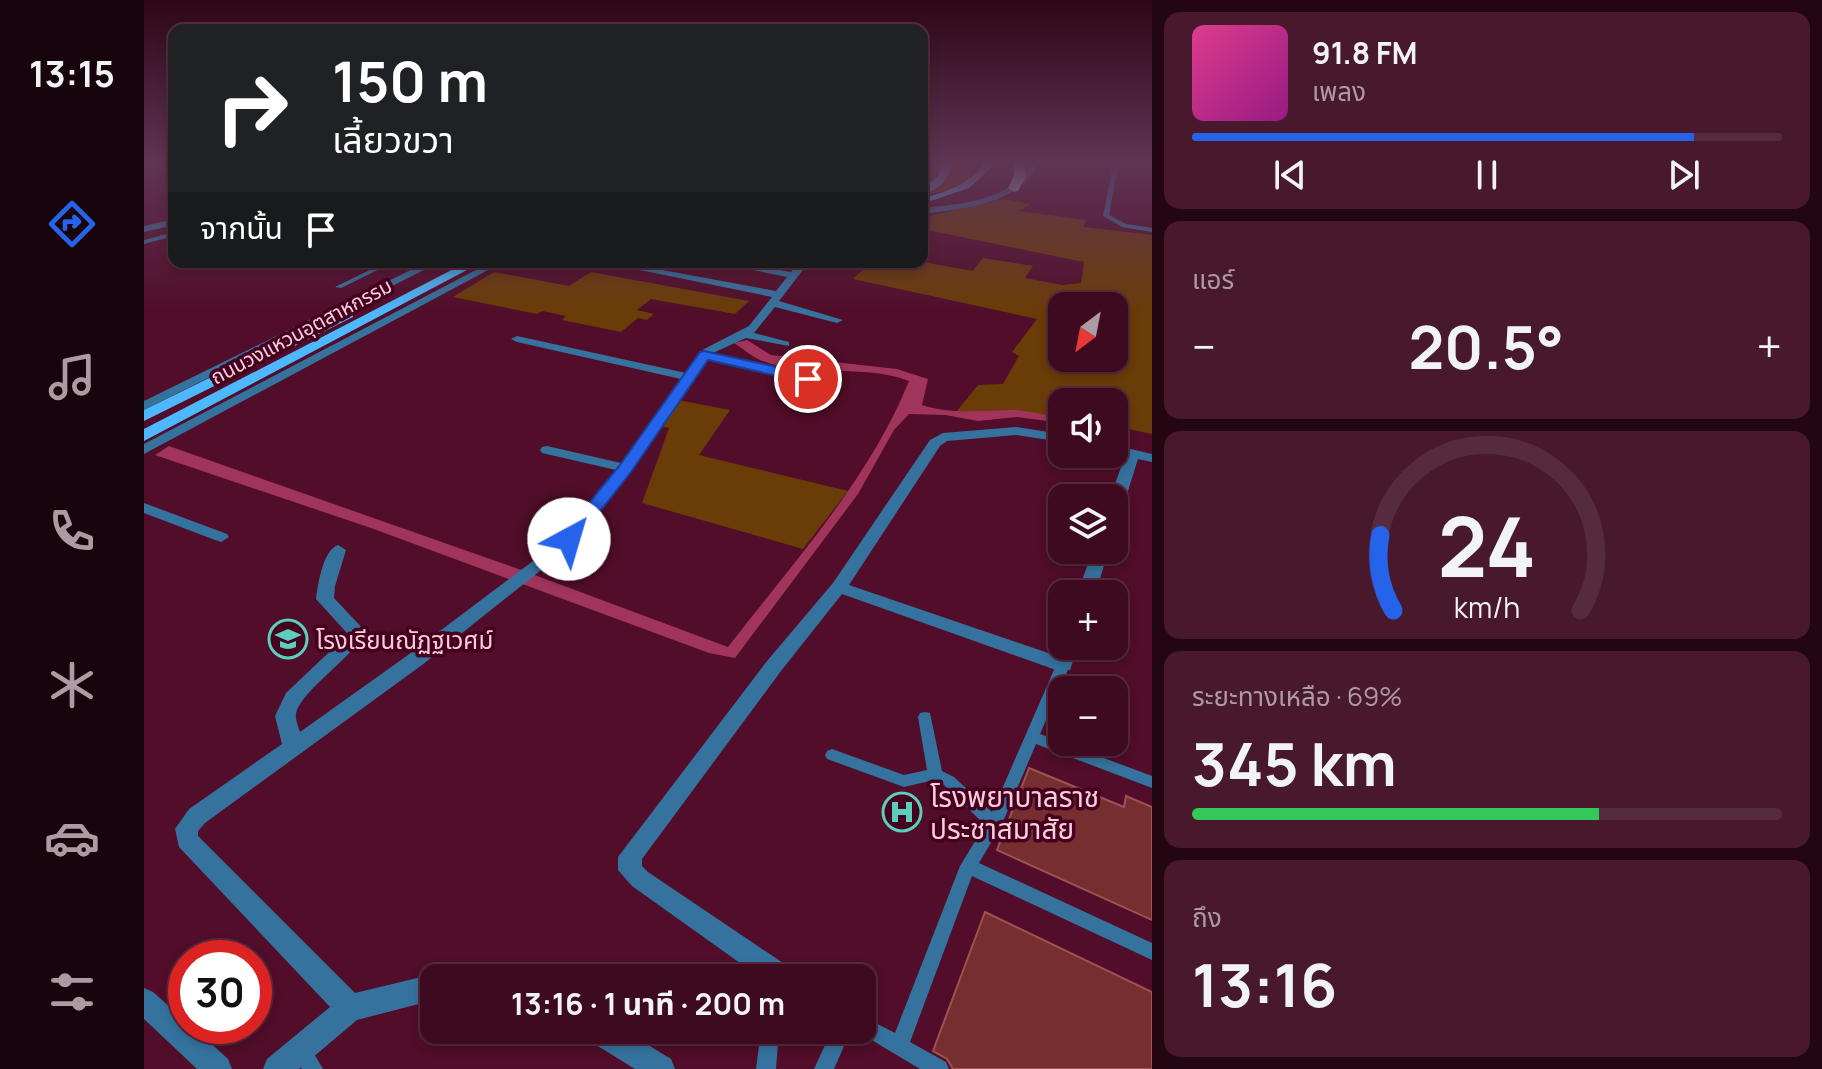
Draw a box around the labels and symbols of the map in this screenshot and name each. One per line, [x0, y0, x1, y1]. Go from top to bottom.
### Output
street label: ถนนวงแหวนอุตสาหกรรม [206, 272, 396, 390]
north arrow [1048, 292, 1128, 372]
pin [774, 345, 842, 413]
position arrow [527, 497, 611, 581]
school or university icon: โรงเรียนณัฏฐเวศม์ [267, 618, 309, 660]
place label: โรงเรียนณัฏฐเวศม์ [316, 623, 493, 656]
place label: โรงพยาบาลราช ประชาสมาสัย [930, 777, 1099, 847]
hospital icon: โรงพยาบาลราช ประชาสมาสัย [881, 791, 923, 833]
speed limit sign: 30 [168, 940, 272, 1044]

